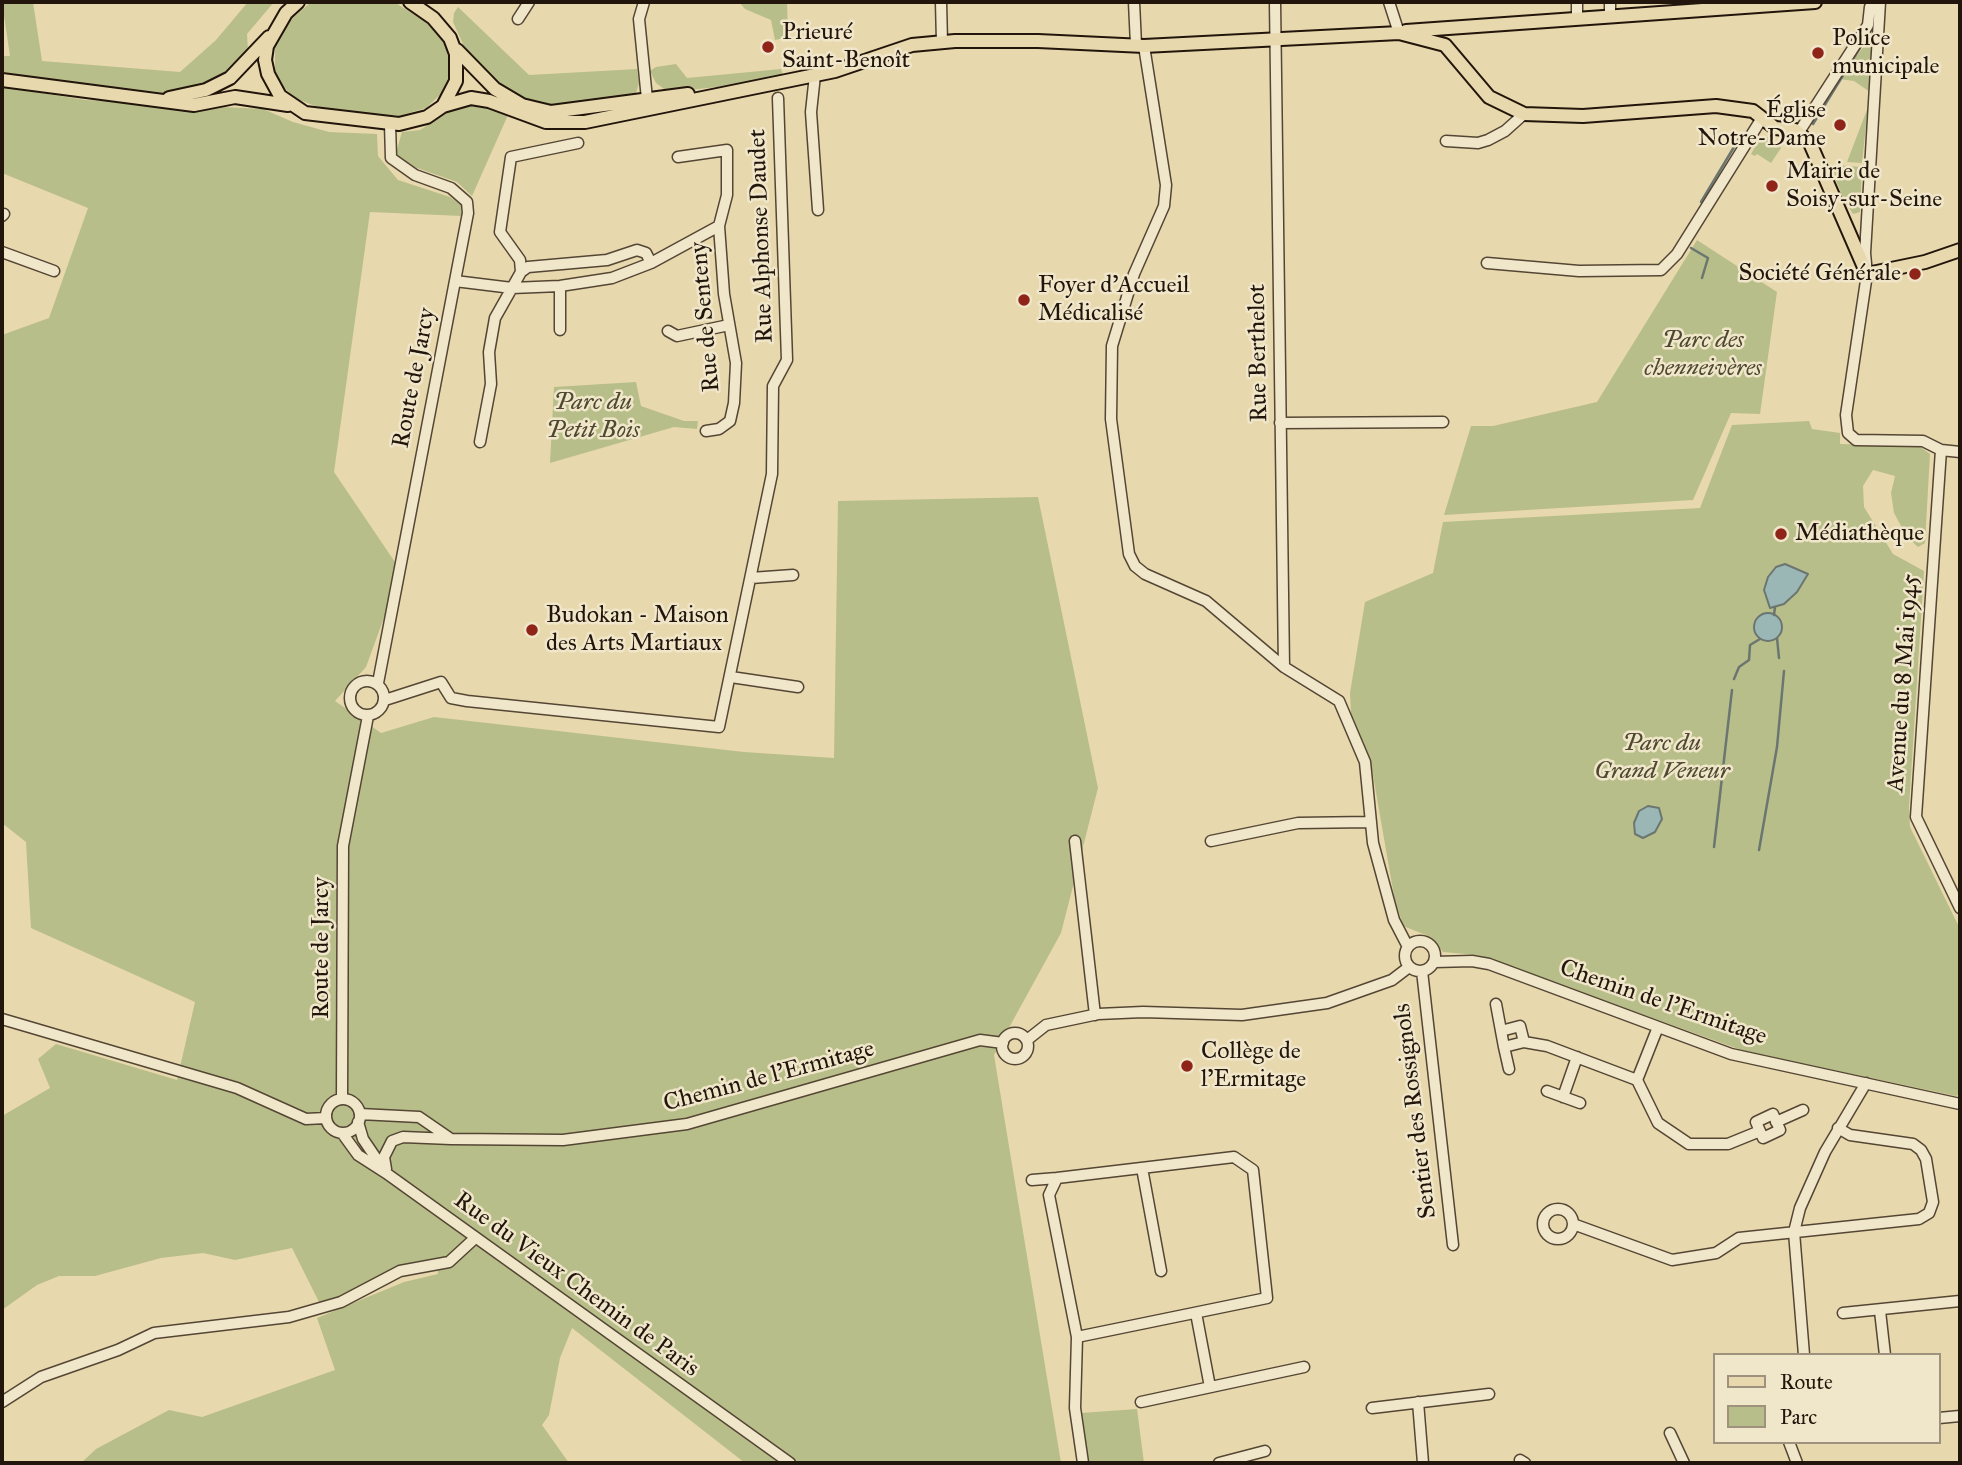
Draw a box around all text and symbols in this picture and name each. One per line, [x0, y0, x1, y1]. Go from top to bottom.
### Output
place label: Prieuré Saint-Benoît [782, 19, 910, 75]
place label: Police municipale [1832, 25, 1940, 81]
marker: Prieuré Saint-Benoît [760, 39, 776, 55]
marker: Police municipale [1810, 45, 1826, 61]
place label: Église Notre-Dame [1697, 97, 1826, 153]
marker: Église Notre-Dame [1832, 117, 1848, 133]
street label: Rue Alphonse Daudet [744, 129, 780, 343]
place label: Mairie de Soisy-sur-Seine [1786, 158, 1942, 214]
marker: Mairie de Soisy-sur-Seine [1764, 178, 1780, 194]
street label: Rue de Senteny [685, 241, 727, 393]
place label: Société Générale [1739, 260, 1901, 288]
marker: Société Générale [1907, 266, 1923, 282]
place label: Foyer d’Accueil Médicalisé [1038, 272, 1190, 328]
street label: Rue Berthelot [1243, 284, 1275, 422]
marker: Foyer d’Accueil Médicalisé [1016, 292, 1032, 308]
street label: Route de Jarcy [387, 305, 443, 451]
park label: Parc des chenneivères [1644, 327, 1762, 383]
park label: Parc du Petit Bois [546, 389, 640, 445]
place label: Médiathèque [1795, 520, 1924, 548]
marker: Médiathèque [1773, 526, 1789, 542]
street label: Avenue du 8 Mai 1945 [1882, 573, 1926, 793]
place label: Budokan - Maison des Arts Martiaux [546, 602, 729, 658]
marker: Budokan - Maison des Arts Martiaux [524, 622, 540, 638]
park label: Parc du Grand Veneur [1594, 730, 1730, 786]
street label: Route de Jarcy [308, 877, 336, 1019]
street label: Chemin de l'Ermitage [1556, 954, 1770, 1052]
street label: Sentier des Rossignols [1389, 1002, 1443, 1220]
street label: Chemin de l'Ermitage [661, 1035, 877, 1119]
place label: Collège de l'Ermitage [1201, 1038, 1306, 1094]
marker: Collège de l'Ermitage [1179, 1058, 1195, 1074]
street label: Rue du Vieux Chemin de Paris [448, 1186, 704, 1384]
legend [1714, 1353, 1941, 1444]
text: Route [1780, 1369, 1833, 1395]
text: Parc [1780, 1404, 1817, 1430]

